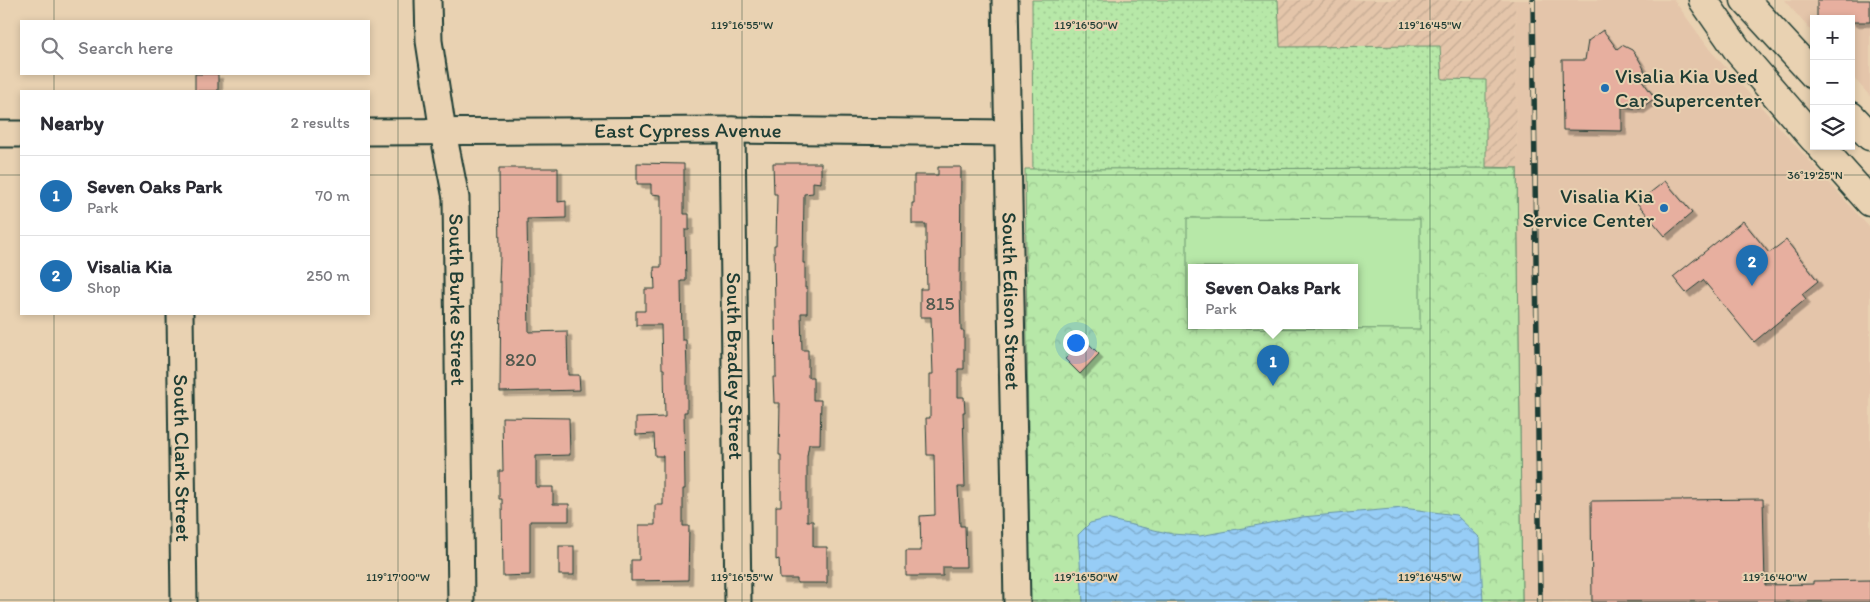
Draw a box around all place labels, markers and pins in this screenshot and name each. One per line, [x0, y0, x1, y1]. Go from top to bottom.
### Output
place label: Visalia Kia Used Car Supercenter [1615, 63, 1763, 112]
marker: Visalia Kia Used Car Supercenter [1599, 82, 1611, 94]
place label: Visalia Kia Service Center [1522, 183, 1655, 232]
marker: Visalia Kia Service Center [1658, 202, 1670, 214]
pin: 2 [1736, 245, 1768, 286]
pin: 1 [1257, 345, 1289, 386]

